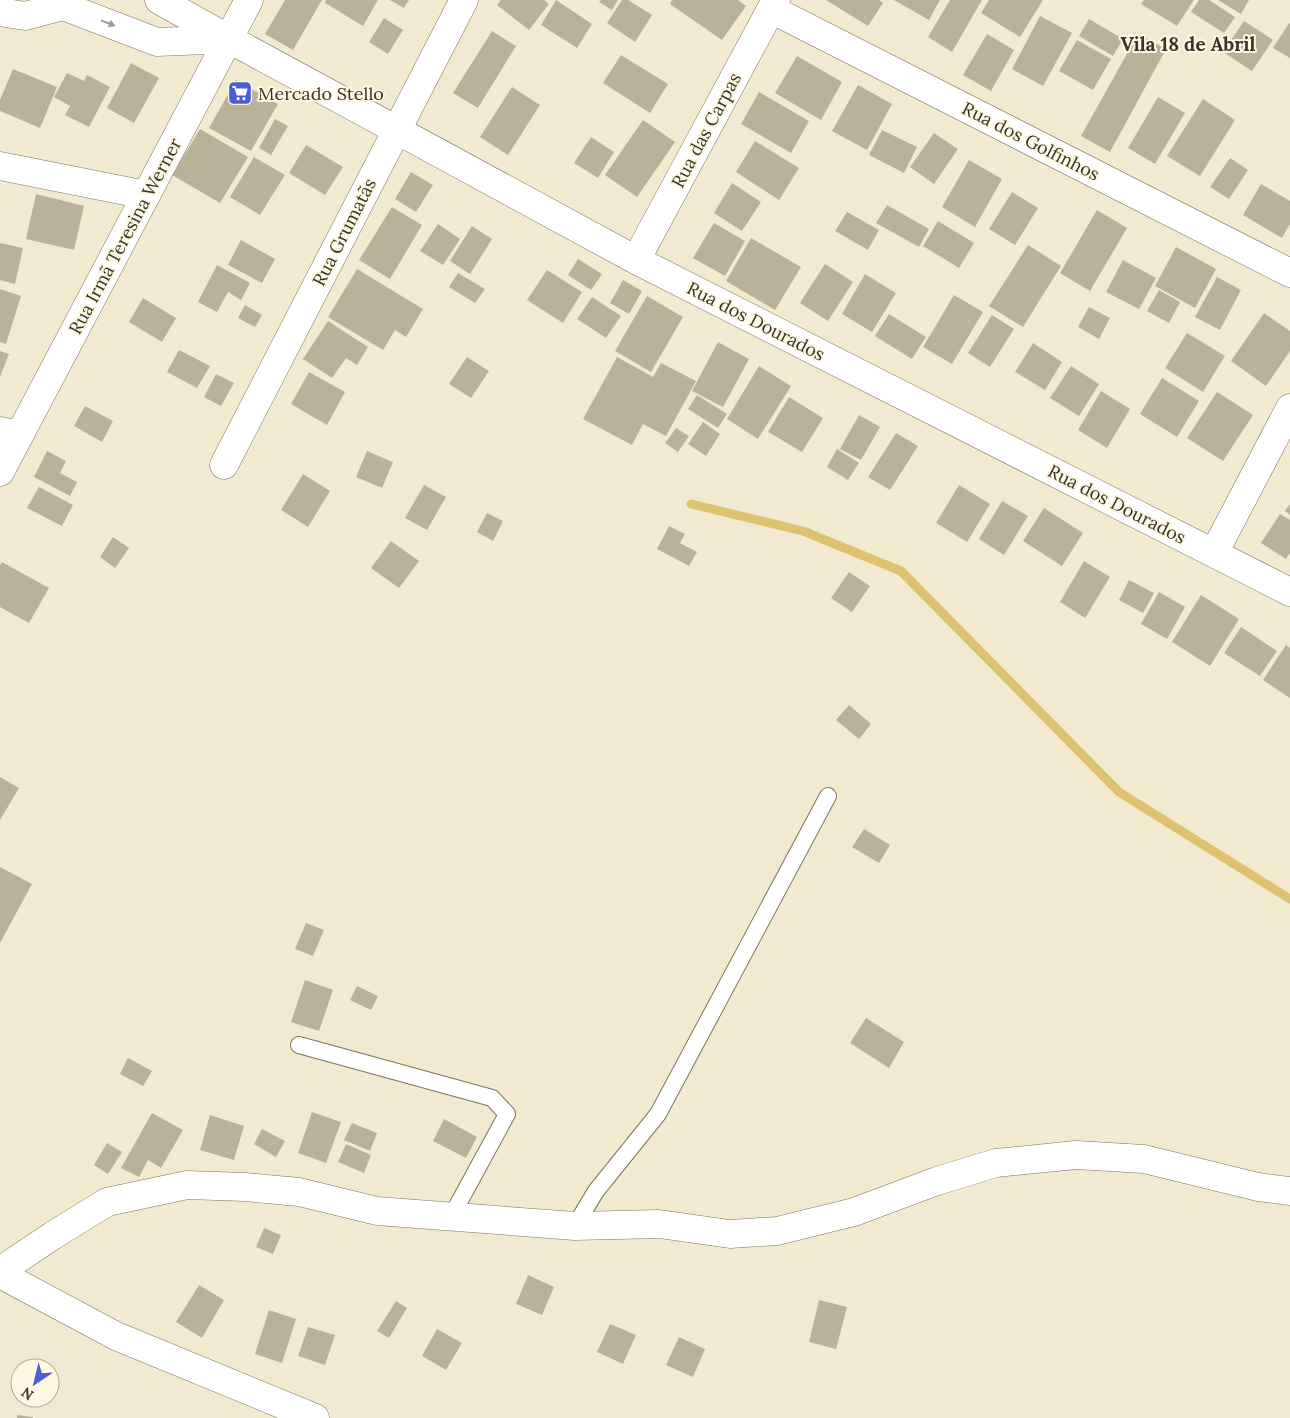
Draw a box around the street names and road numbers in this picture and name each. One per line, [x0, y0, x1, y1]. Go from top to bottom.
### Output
street label: Rua das Carpas [666, 68, 746, 192]
street label: Rua dos Golfinhos [958, 96, 1104, 186]
street label: Rua Irmã Teresina Werner [63, 134, 187, 338]
street label: Rua Grumatãs [307, 174, 381, 290]
street label: Rua dos Dourados [683, 276, 829, 366]
street label: Rua dos Dourados [1044, 459, 1190, 549]

